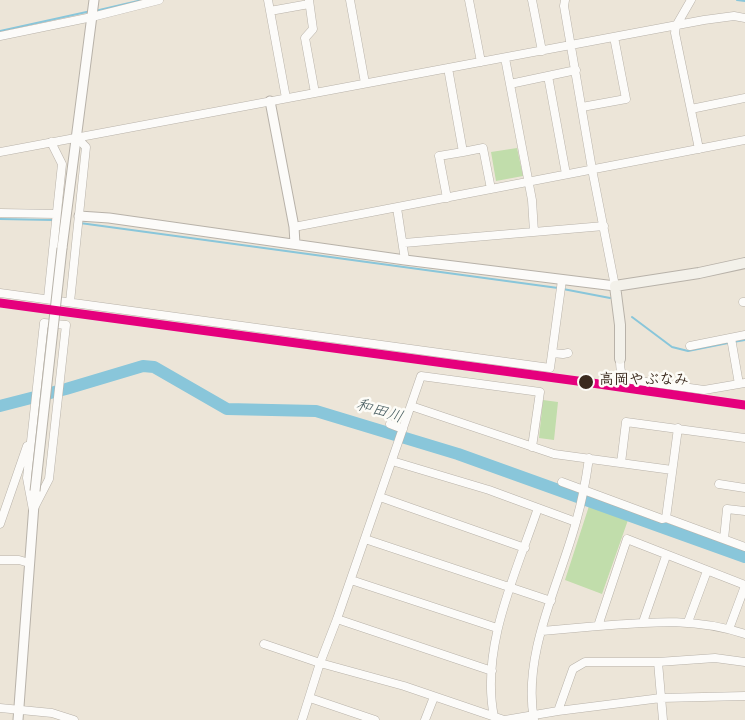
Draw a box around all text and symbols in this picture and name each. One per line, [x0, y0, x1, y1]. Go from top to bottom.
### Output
marker: 高岡やぶなみ [577, 373, 595, 391]
place label: 高岡やぶなみ [599, 373, 689, 391]
water label: 和田川 [353, 397, 405, 429]

